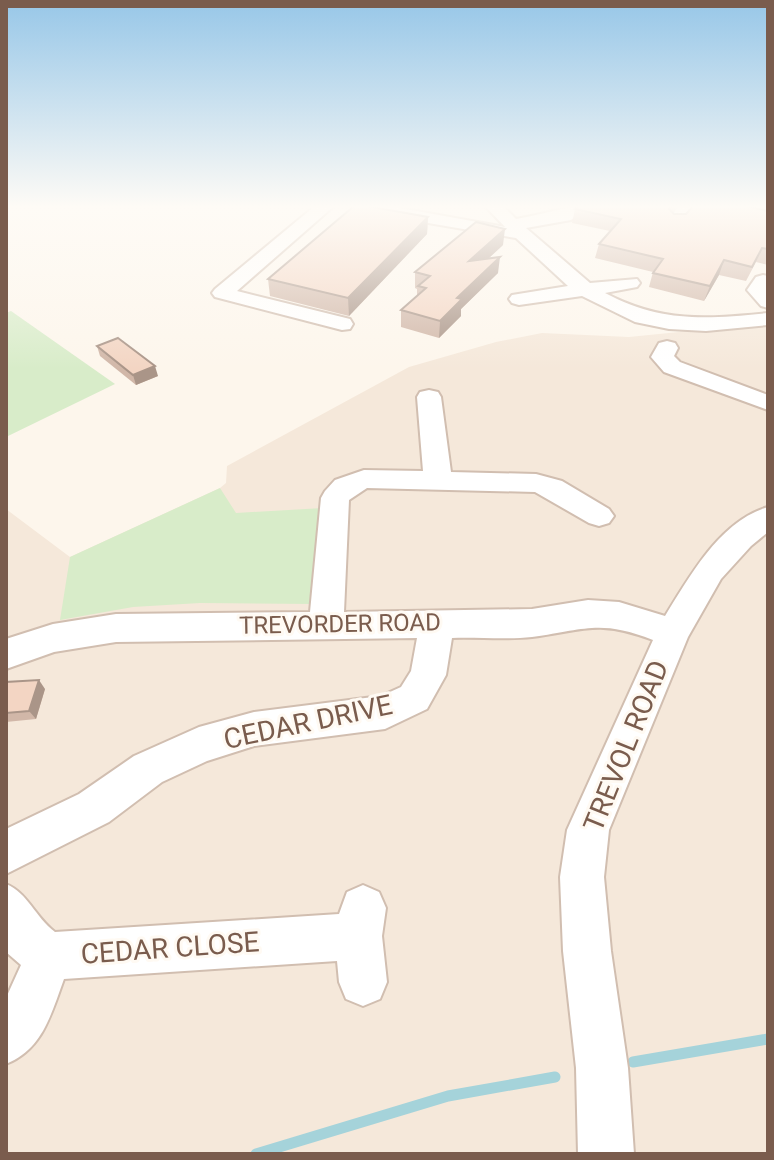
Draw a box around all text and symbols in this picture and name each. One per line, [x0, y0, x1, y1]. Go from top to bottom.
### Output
street label: TREVORDER ROAD [239, 608, 441, 640]
street label: TREVOL ROAD [577, 656, 675, 836]
street label: CEDAR DRIVE [221, 688, 395, 756]
street label: CEDAR CLOSE [80, 925, 260, 971]

